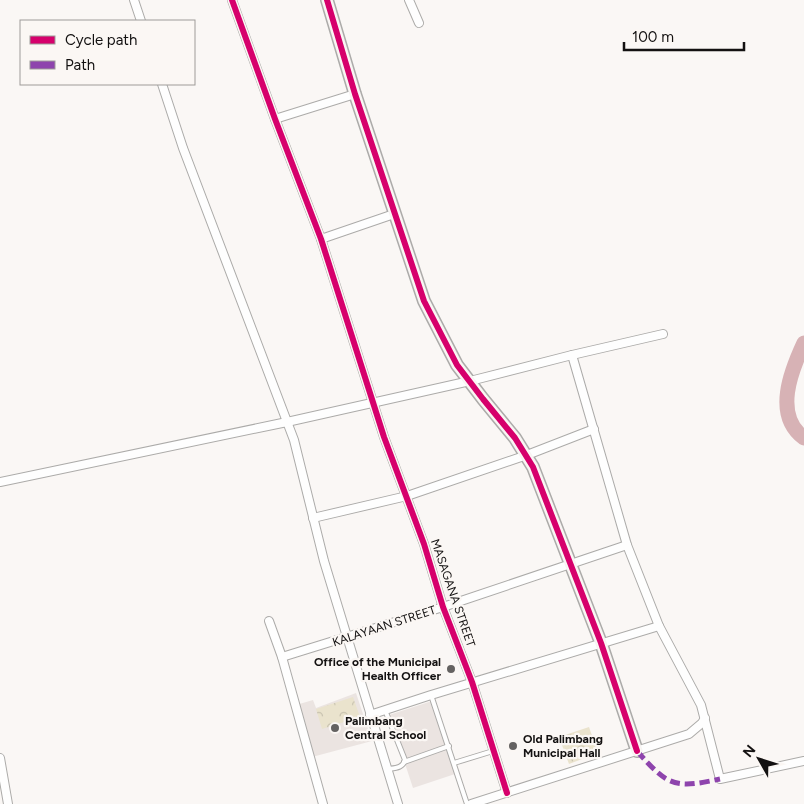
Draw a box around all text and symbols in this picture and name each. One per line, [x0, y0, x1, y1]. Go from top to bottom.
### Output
legend [20, 20, 195, 85]
scale bar [624, 20, 744, 52]
text: 100 m [632, 28, 674, 46]
text: Cycle path [65, 31, 137, 49]
text: Path [65, 56, 95, 74]
street label: MASAGANA STREET [428, 537, 478, 649]
street label: KALAYAAN STREET [331, 603, 438, 649]
place label: Office of the Municipal Health Officer [314, 655, 441, 683]
marker: Office of the Municipal Health Officer [445, 663, 457, 675]
place label: Palimbang Central School [345, 714, 426, 742]
marker: Palimbang Central School [329, 722, 341, 734]
place label: Old Palimbang Municipal Hall [523, 732, 603, 760]
north arrow [734, 734, 784, 784]
marker: Old Palimbang Municipal Hall [507, 740, 519, 752]
text: N [739, 742, 759, 761]

